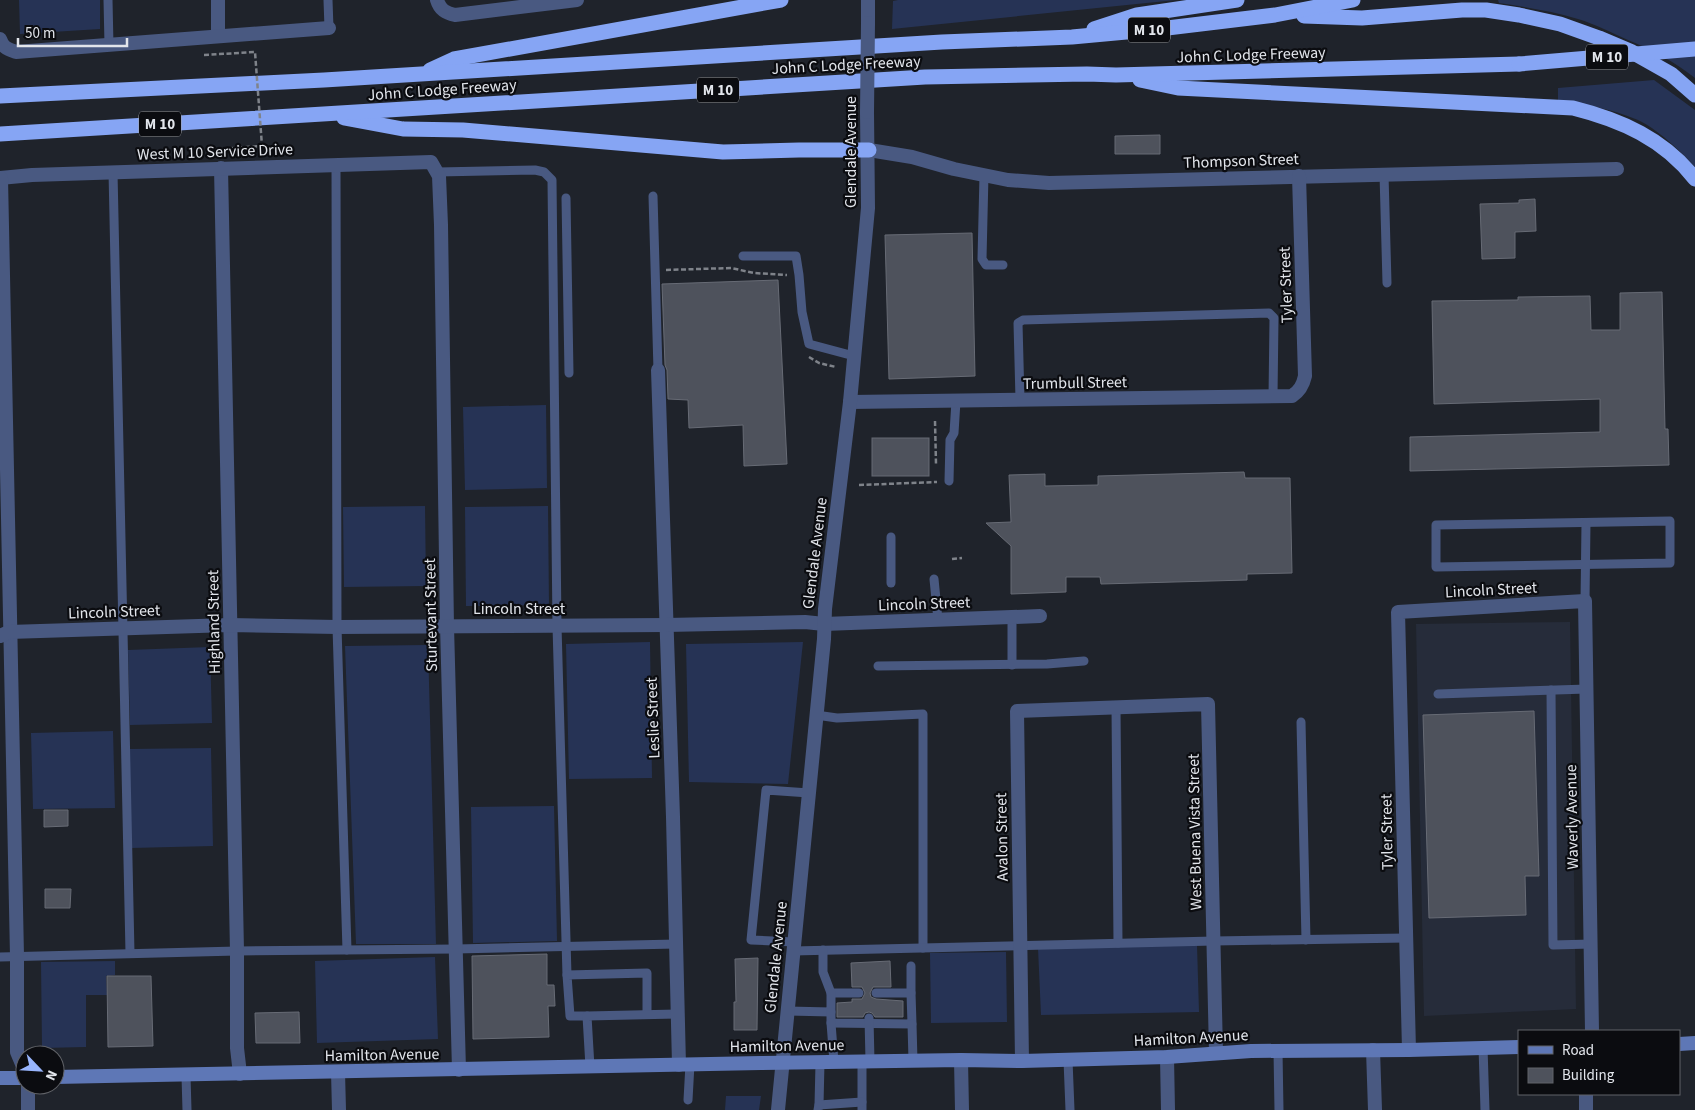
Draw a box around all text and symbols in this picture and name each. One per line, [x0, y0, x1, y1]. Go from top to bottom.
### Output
scale bar [18, 15, 126, 47]
road number: M 10 [1128, 18, 1170, 42]
text: 50 m [25, 23, 55, 44]
street label: John C Lodge Freeway [1176, 41, 1327, 69]
road number: M 10 [1586, 44, 1628, 70]
street label: John C Lodge Freeway [771, 50, 922, 80]
street label: John C Lodge Freeway [367, 74, 518, 106]
road number: M 10 [697, 78, 739, 102]
street label: Glendale Avenue [840, 96, 862, 208]
road number: M 10 [139, 112, 181, 136]
street label: West M 10 Service Drive [137, 138, 293, 166]
street label: Thompson Street [1183, 148, 1300, 174]
street label: Tyler Street [1274, 246, 1298, 324]
street label: Trumbull Street [1023, 371, 1128, 395]
street label: Glendale Avenue [797, 496, 833, 610]
street label: Sturtevant Street [419, 557, 443, 672]
street label: Highland Street [202, 569, 226, 674]
street label: Lincoln Street [1444, 577, 1538, 603]
street label: Lincoln Street [878, 591, 971, 617]
street label: Lincoln Street [473, 598, 566, 620]
street label: Lincoln Street [68, 599, 161, 625]
street label: Leslie Street [641, 676, 665, 759]
street label: West Buena Vista Street [1183, 753, 1207, 910]
street label: Waverly Avenue [1560, 764, 1584, 870]
street label: Avalon Street [990, 792, 1014, 881]
street label: Tyler Street [1375, 793, 1399, 870]
street label: Glendale Avenue [759, 900, 793, 1014]
street label: Hamilton Avenue [1133, 1024, 1249, 1052]
legend [1518, 1030, 1680, 1095]
street label: Hamilton Avenue [729, 1034, 845, 1058]
text: Road [1562, 1040, 1594, 1061]
street label: Hamilton Avenue [324, 1043, 440, 1067]
north arrow [15, 1045, 65, 1095]
text: Building [1562, 1065, 1615, 1086]
text: N [40, 1067, 62, 1084]

